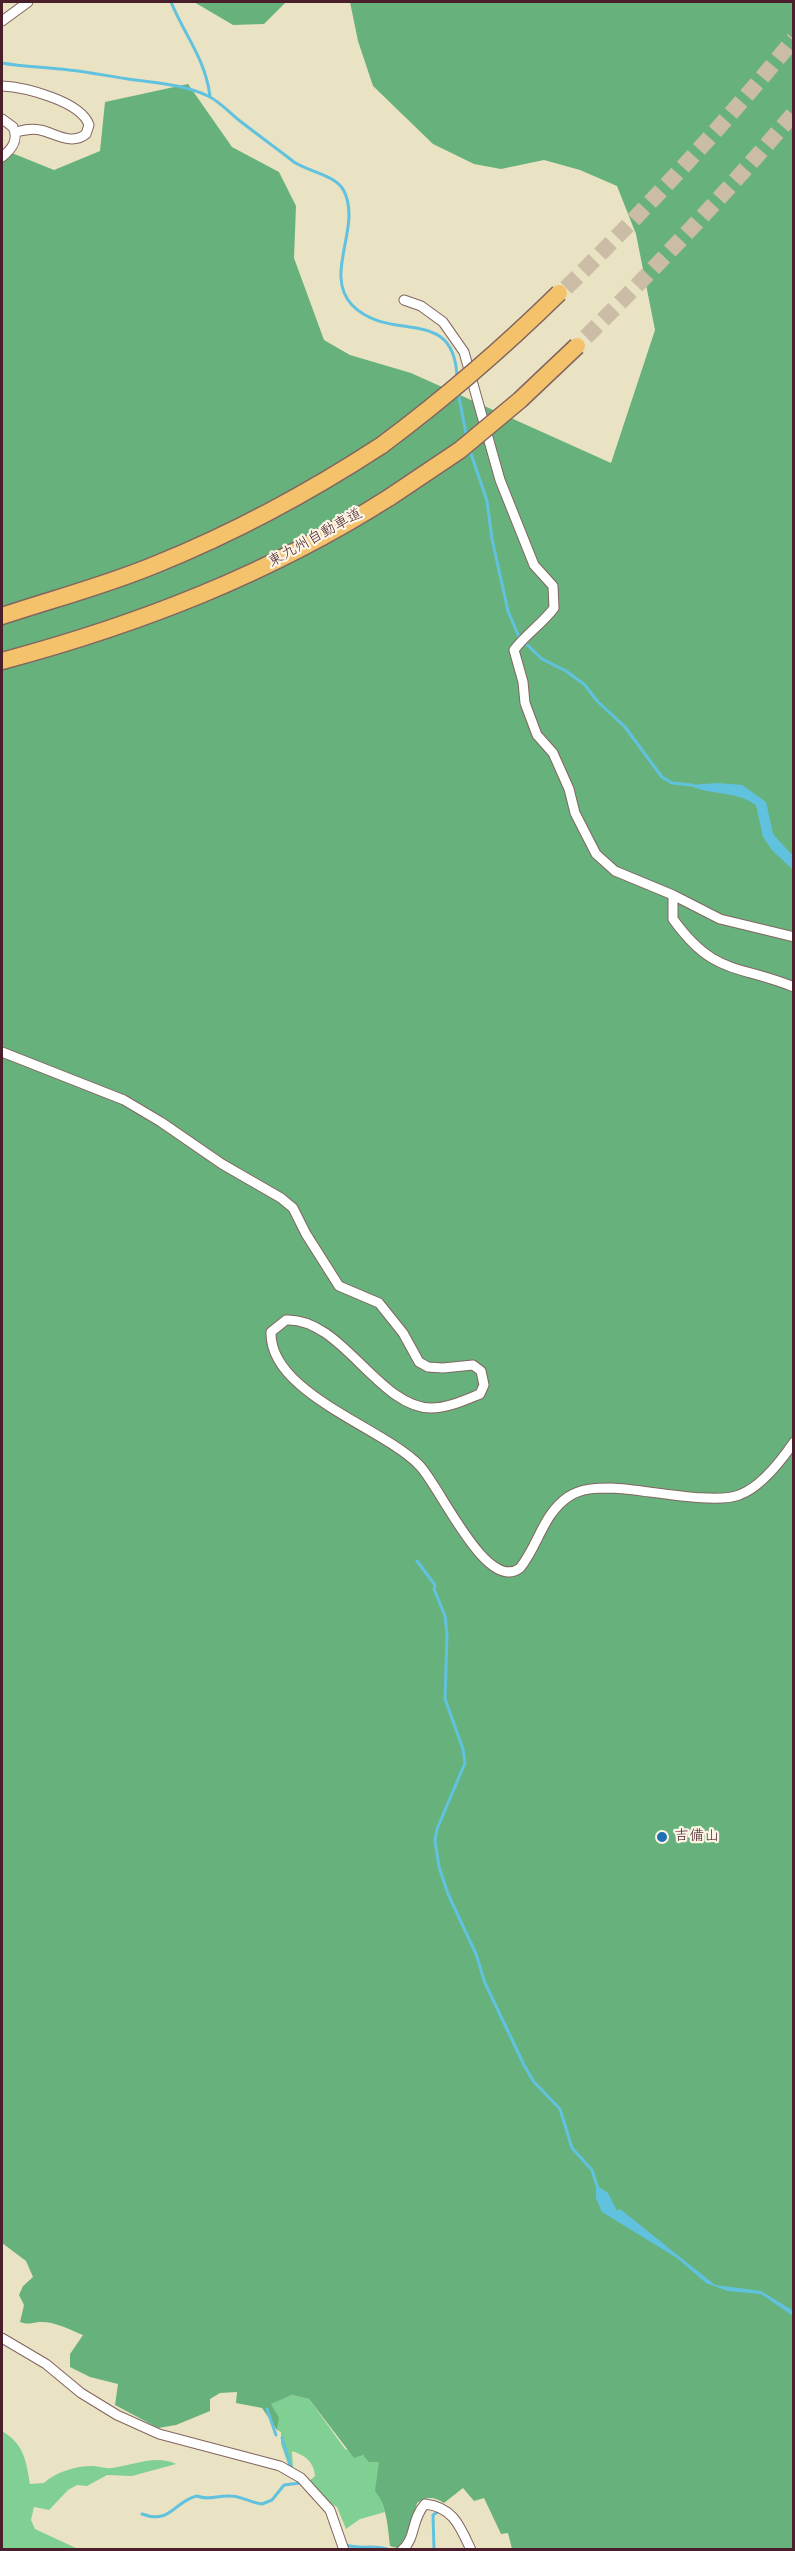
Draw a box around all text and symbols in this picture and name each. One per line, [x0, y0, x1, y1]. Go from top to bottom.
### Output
street label: 東九州自動車道 [266, 506, 366, 572]
place label: 吉備山 [674, 1828, 719, 1846]
marker: 吉備山 [655, 1830, 669, 1844]

